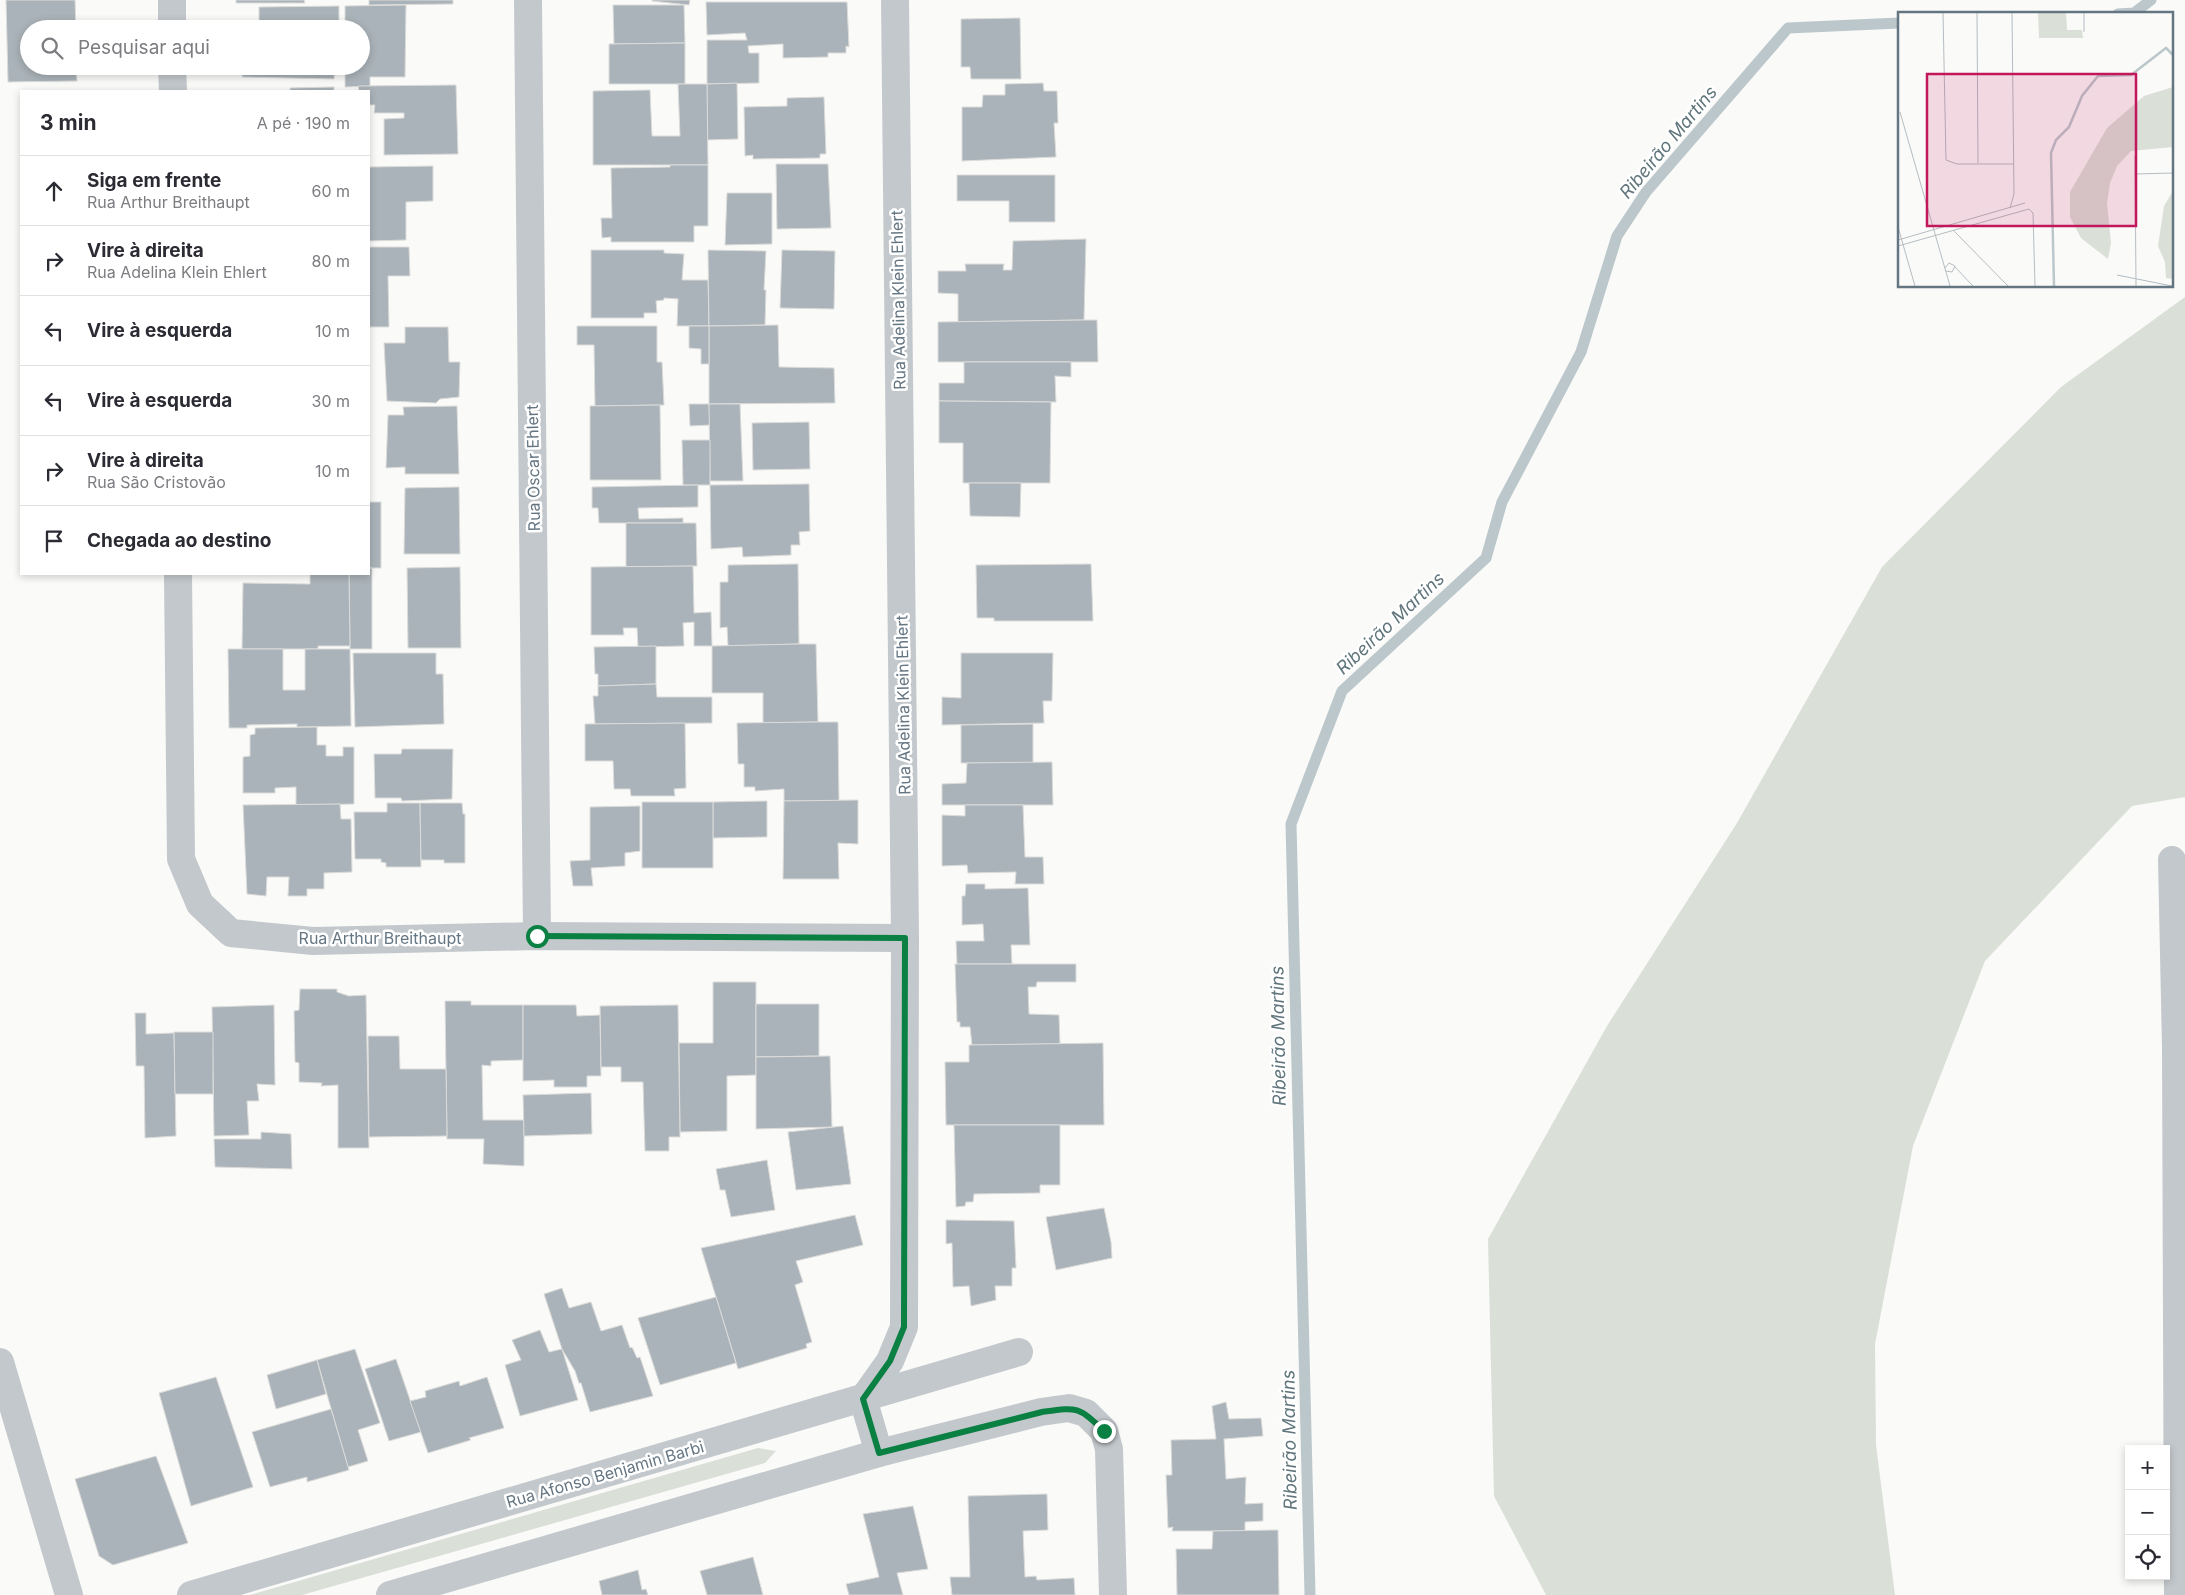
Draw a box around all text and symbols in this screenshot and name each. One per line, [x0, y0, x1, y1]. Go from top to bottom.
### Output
inset map [1898, 12, 2172, 288]
search box [20, 20, 370, 75]
icon: search [38, 34, 66, 62]
text: Pesquisar aqui [78, 36, 210, 59]
water label: Ribeirão Martins [1615, 82, 1721, 202]
text: 3 min [40, 110, 96, 135]
text: A pé · 190 m [257, 113, 350, 133]
text: Siga em frente [87, 169, 221, 192]
icon: ahead [40, 177, 68, 205]
text: 60 m [311, 181, 350, 201]
text: Rua Arthur Breithaupt [87, 192, 250, 212]
street label: Rua Adelina Klein Ehlert [886, 210, 910, 390]
text: Vire à direita [87, 239, 204, 262]
icon: right [40, 247, 68, 275]
text: 80 m [311, 251, 350, 271]
text: Rua Adelina Klein Ehlert [87, 262, 267, 282]
icon: left [40, 317, 68, 345]
text: Vire à esquerda [87, 319, 232, 342]
text: 10 m [315, 321, 350, 341]
icon: left [40, 387, 68, 415]
text: Vire à esquerda [87, 389, 232, 412]
text: 30 m [312, 391, 350, 411]
street label: Rua Oscar Ehlert [522, 405, 544, 531]
text: Vire à direita [87, 449, 204, 472]
icon: right [40, 457, 68, 485]
text: 10 m [315, 461, 350, 481]
text: Rua São Cristovão [87, 472, 226, 492]
icon: arrive [40, 527, 68, 555]
text: Chegada ao destino [87, 529, 271, 552]
water label: Ribeirão Martins [1332, 568, 1448, 678]
street label: Rua Adelina Klein Ehlert [891, 615, 915, 795]
route start [526, 925, 549, 948]
street label: Rua Arthur Breithaupt [299, 928, 461, 948]
water label: Ribeirão Martins [1266, 966, 1290, 1106]
water label: Ribeirão Martins [1277, 1370, 1301, 1510]
route end [1093, 1420, 1116, 1443]
street label: Rua Afonso Benjamin Barbi [504, 1436, 706, 1512]
map controls [2125, 1445, 2170, 1580]
button: + [2125, 1445, 2170, 1490]
button: − [2125, 1490, 2170, 1535]
button: locate [2125, 1535, 2170, 1580]

